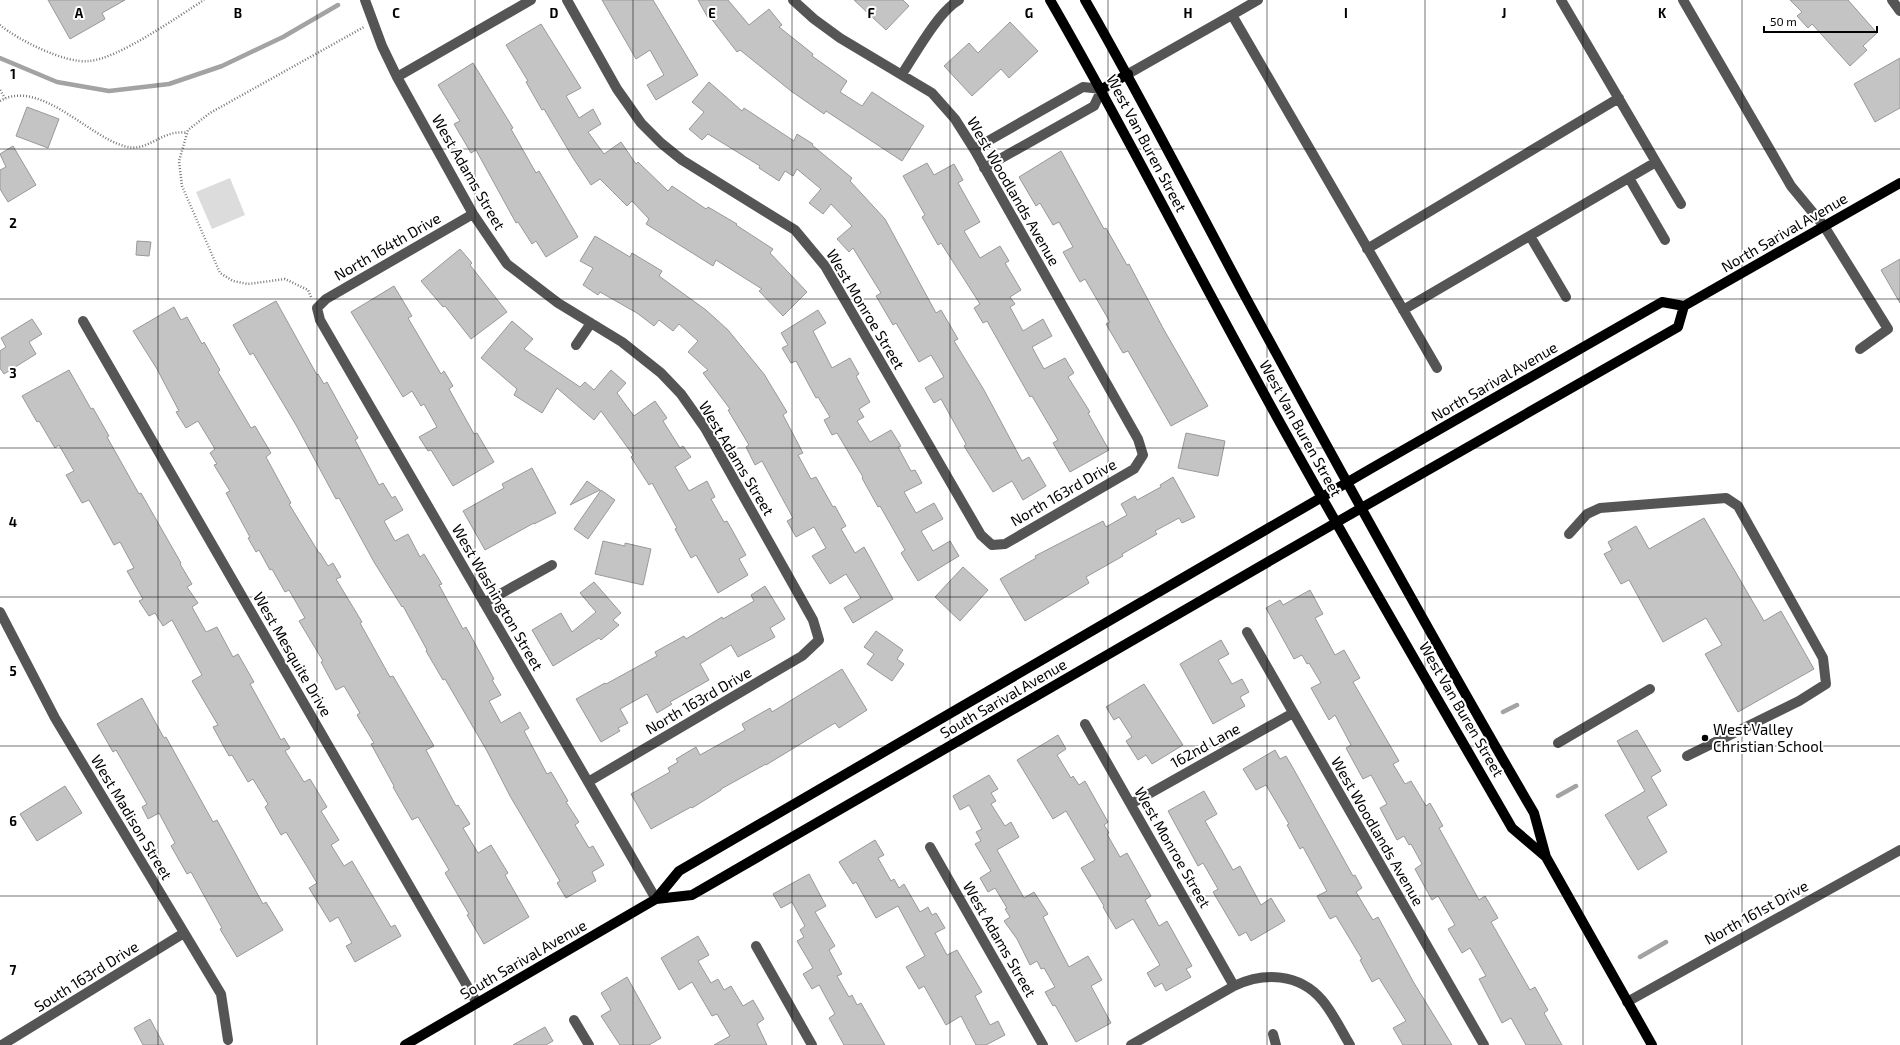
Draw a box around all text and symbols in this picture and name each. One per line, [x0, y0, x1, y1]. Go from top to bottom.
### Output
text: A [75, 5, 84, 21]
text: B [234, 5, 242, 21]
text: C [392, 5, 400, 21]
text: D [550, 5, 559, 21]
text: E [708, 5, 716, 21]
text: F [867, 5, 875, 21]
text: G [1025, 5, 1033, 21]
text: H [1184, 5, 1193, 21]
text: I [1344, 5, 1348, 21]
text: J [1502, 5, 1506, 21]
text: K [1658, 5, 1667, 21]
scale bar [1764, 8, 1877, 34]
text: 50 m [1770, 14, 1797, 28]
text: 1 [10, 66, 16, 82]
street label: West Van Buren Street [1103, 71, 1191, 215]
street label: West Adams Street [429, 111, 510, 233]
street label: West Woodlands Avenue [964, 113, 1064, 269]
street label: North Sarival Avenue [1718, 189, 1850, 275]
street label: North 164th Drive [331, 208, 443, 284]
text: 2 [9, 215, 17, 231]
street label: West Monroe Street [823, 246, 909, 372]
street label: North Sarival Avenue [1428, 338, 1560, 424]
street label: West Van Buren Street [1256, 357, 1346, 499]
text: 3 [9, 365, 17, 381]
street label: West Adams Street [696, 398, 778, 519]
street label: North 163rd Drive [1007, 454, 1119, 530]
text: 4 [9, 514, 17, 530]
street label: West Washington Street [449, 521, 547, 674]
street label: West Mesquite Drive [250, 588, 336, 720]
street label: West Van Buren Street [1416, 638, 1508, 780]
street label: South Sarival Avenue [937, 654, 1069, 742]
street label: North 163rd Drive [642, 662, 754, 738]
text: 5 [9, 663, 17, 679]
street label: 162nd Lane [1167, 719, 1243, 771]
place label: West Valley Christian School [1713, 720, 1824, 755]
marker: West Valley Christian School [1700, 733, 1710, 743]
street label: West Madison Street [88, 751, 176, 883]
street label: West Woodlands Avenue [1328, 753, 1428, 909]
street label: West Monroe Street [1131, 783, 1215, 911]
text: 6 [9, 813, 17, 829]
street label: North 161st Drive [1701, 876, 1811, 948]
street label: West Adams Street [960, 878, 1041, 1000]
street label: South Sarival Avenue [457, 915, 589, 1003]
street label: South 163rd Drive [31, 937, 141, 1015]
text: 7 [10, 962, 17, 978]

